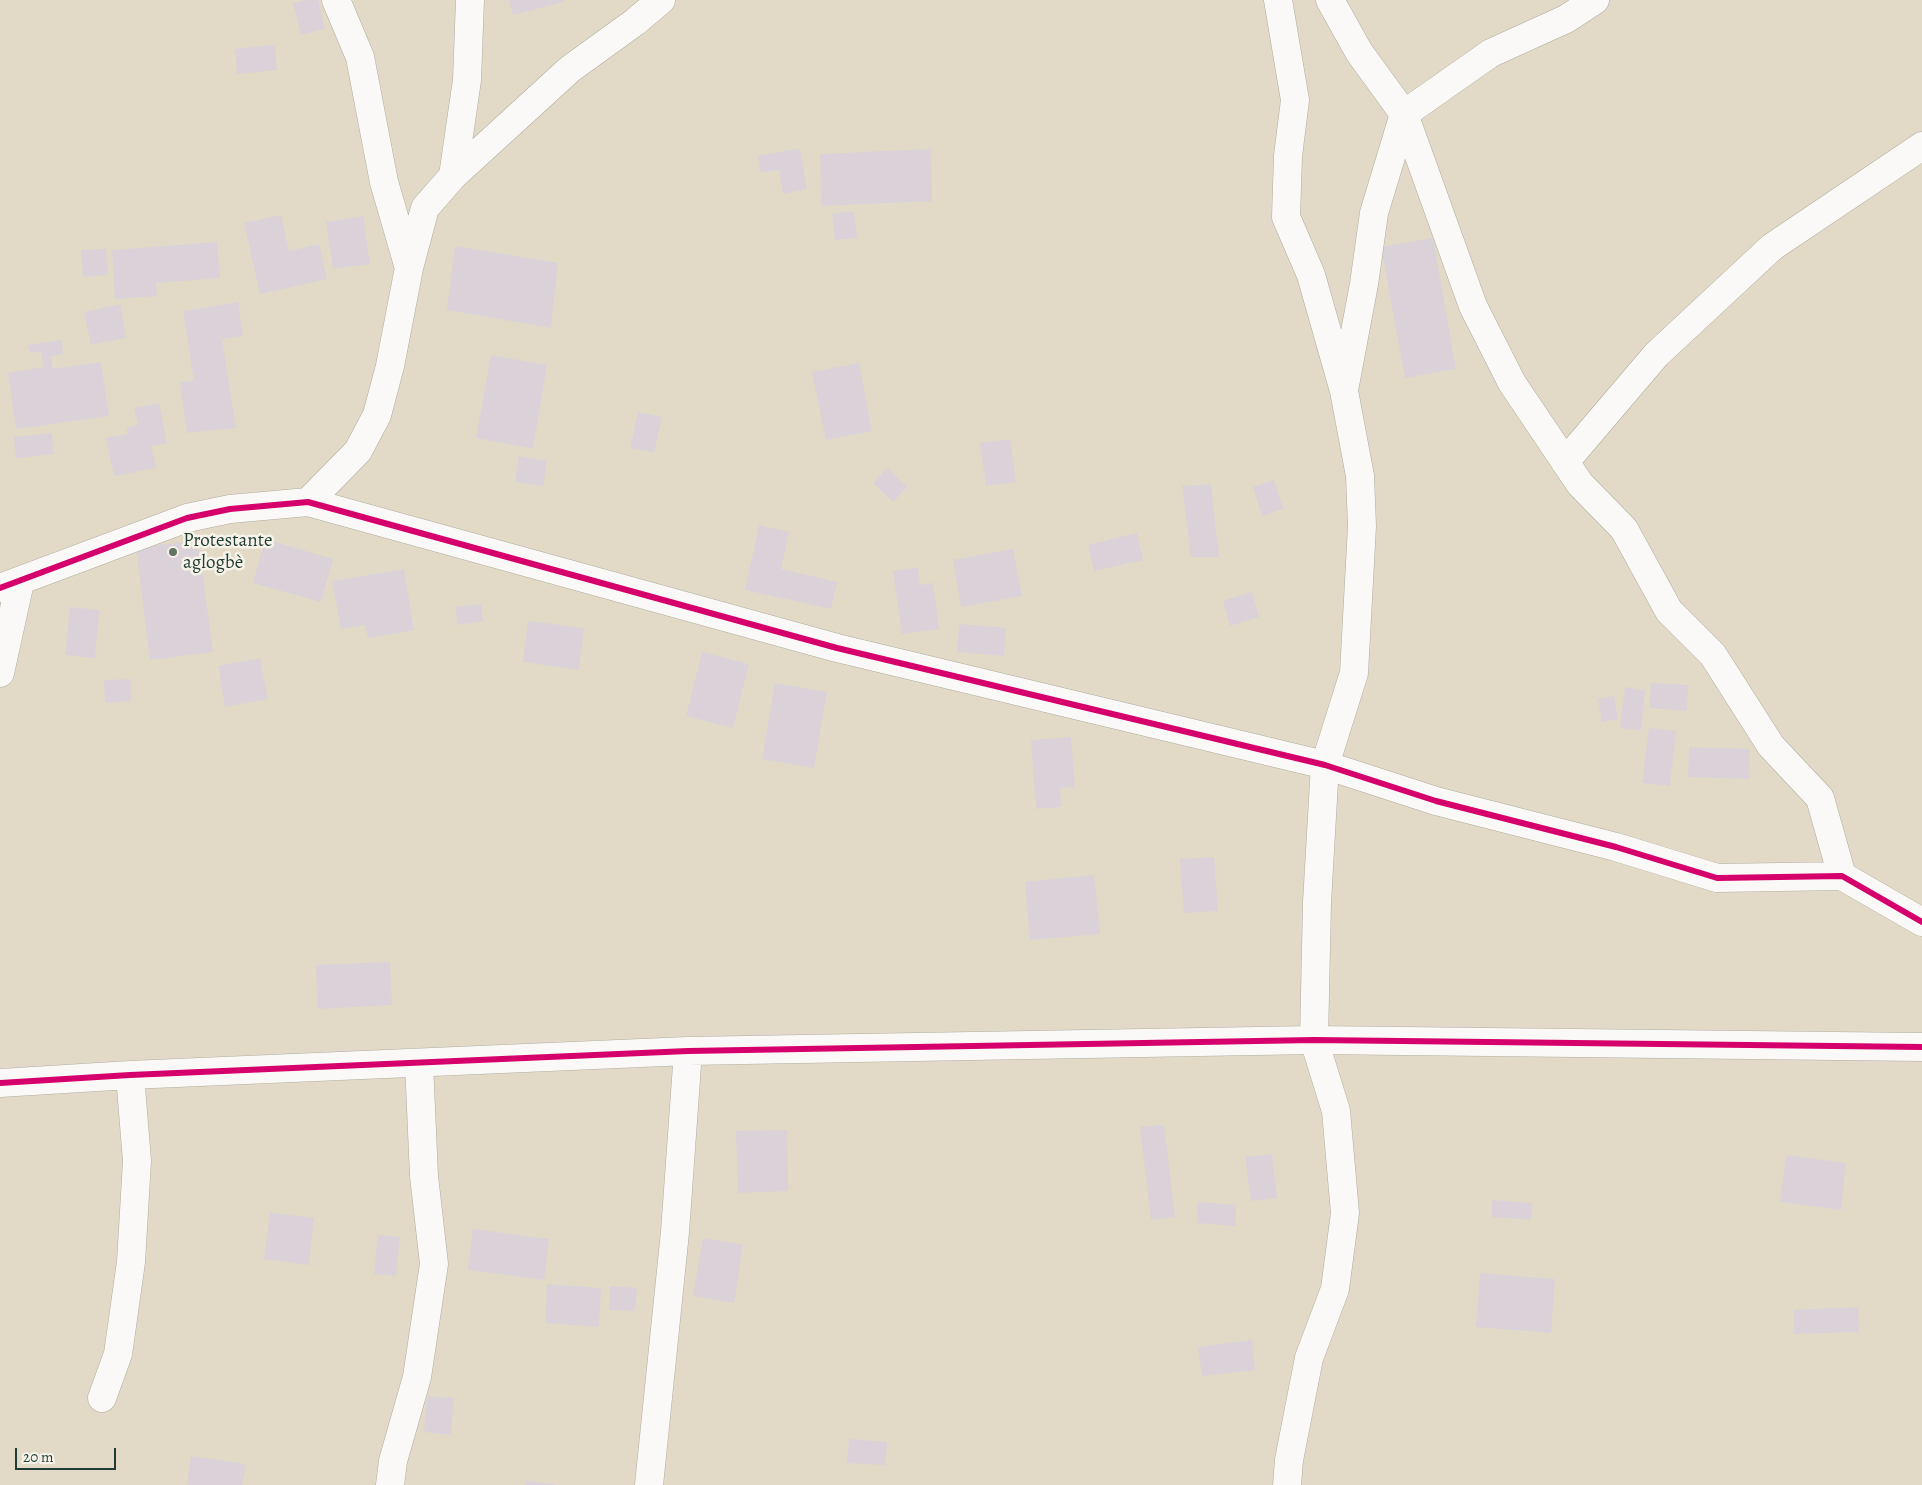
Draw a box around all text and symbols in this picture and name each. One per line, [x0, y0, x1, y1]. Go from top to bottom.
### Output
place label: Protestante aglogbè [183, 530, 273, 574]
marker: Protestante aglogbè [167, 546, 179, 558]
scale bar [18, 1438, 119, 1470]
text: 20 m [23, 1447, 54, 1467]

